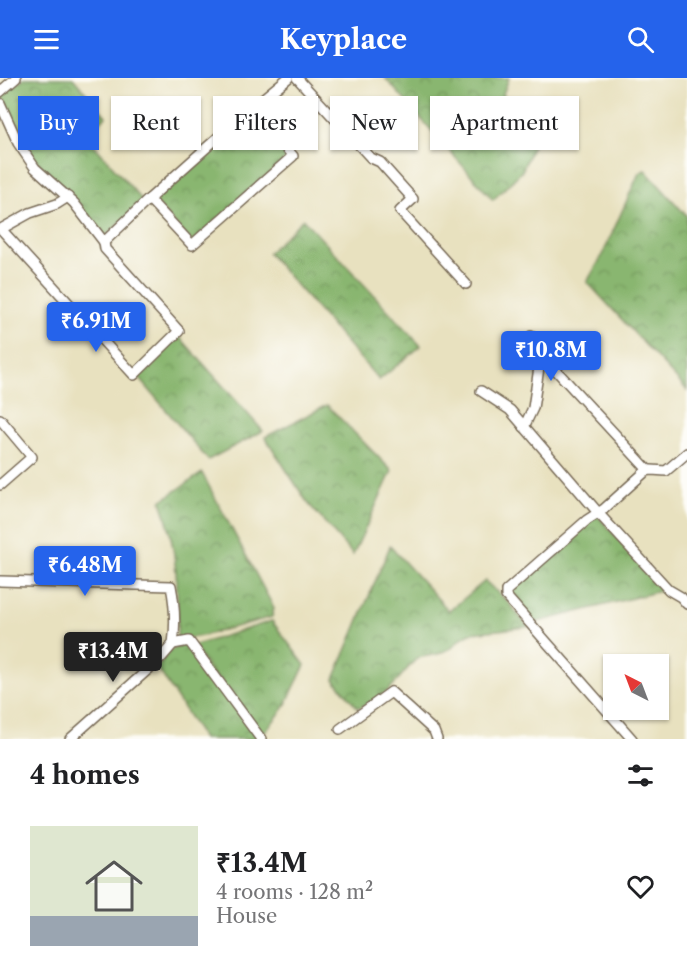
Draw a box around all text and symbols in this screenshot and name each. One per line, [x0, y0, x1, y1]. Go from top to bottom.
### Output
icon: menu [30, 23, 63, 56]
text: Keyplace [280, 23, 407, 56]
icon: search [624, 23, 657, 56]
chip: Buy [18, 96, 99, 150]
chip: Rent [111, 96, 201, 150]
chip: Filters [213, 96, 318, 150]
chip: New [330, 96, 418, 150]
chip: Apartment [430, 96, 579, 150]
pin: ₹6.91M [47, 302, 145, 353]
text: ₹6.91M [61, 309, 131, 333]
pin: ₹10.8M [502, 331, 600, 382]
text: ₹10.8M [515, 338, 587, 362]
pin: ₹6.48M [36, 546, 134, 597]
text: ₹6.48M [48, 553, 122, 577]
pin: ₹13.4M [64, 632, 162, 683]
text: ₹13.4M [78, 639, 148, 663]
north arrow [603, 654, 669, 720]
map controls [603, 654, 669, 720]
text: 4 homes [30, 759, 140, 791]
icon: filters [624, 759, 657, 792]
text: ₹13.4M [216, 847, 307, 879]
icon: home [78, 850, 150, 922]
icon: heart [624, 870, 657, 903]
text: 4 rooms · 128 m² [216, 880, 373, 904]
text: House [216, 904, 277, 928]

